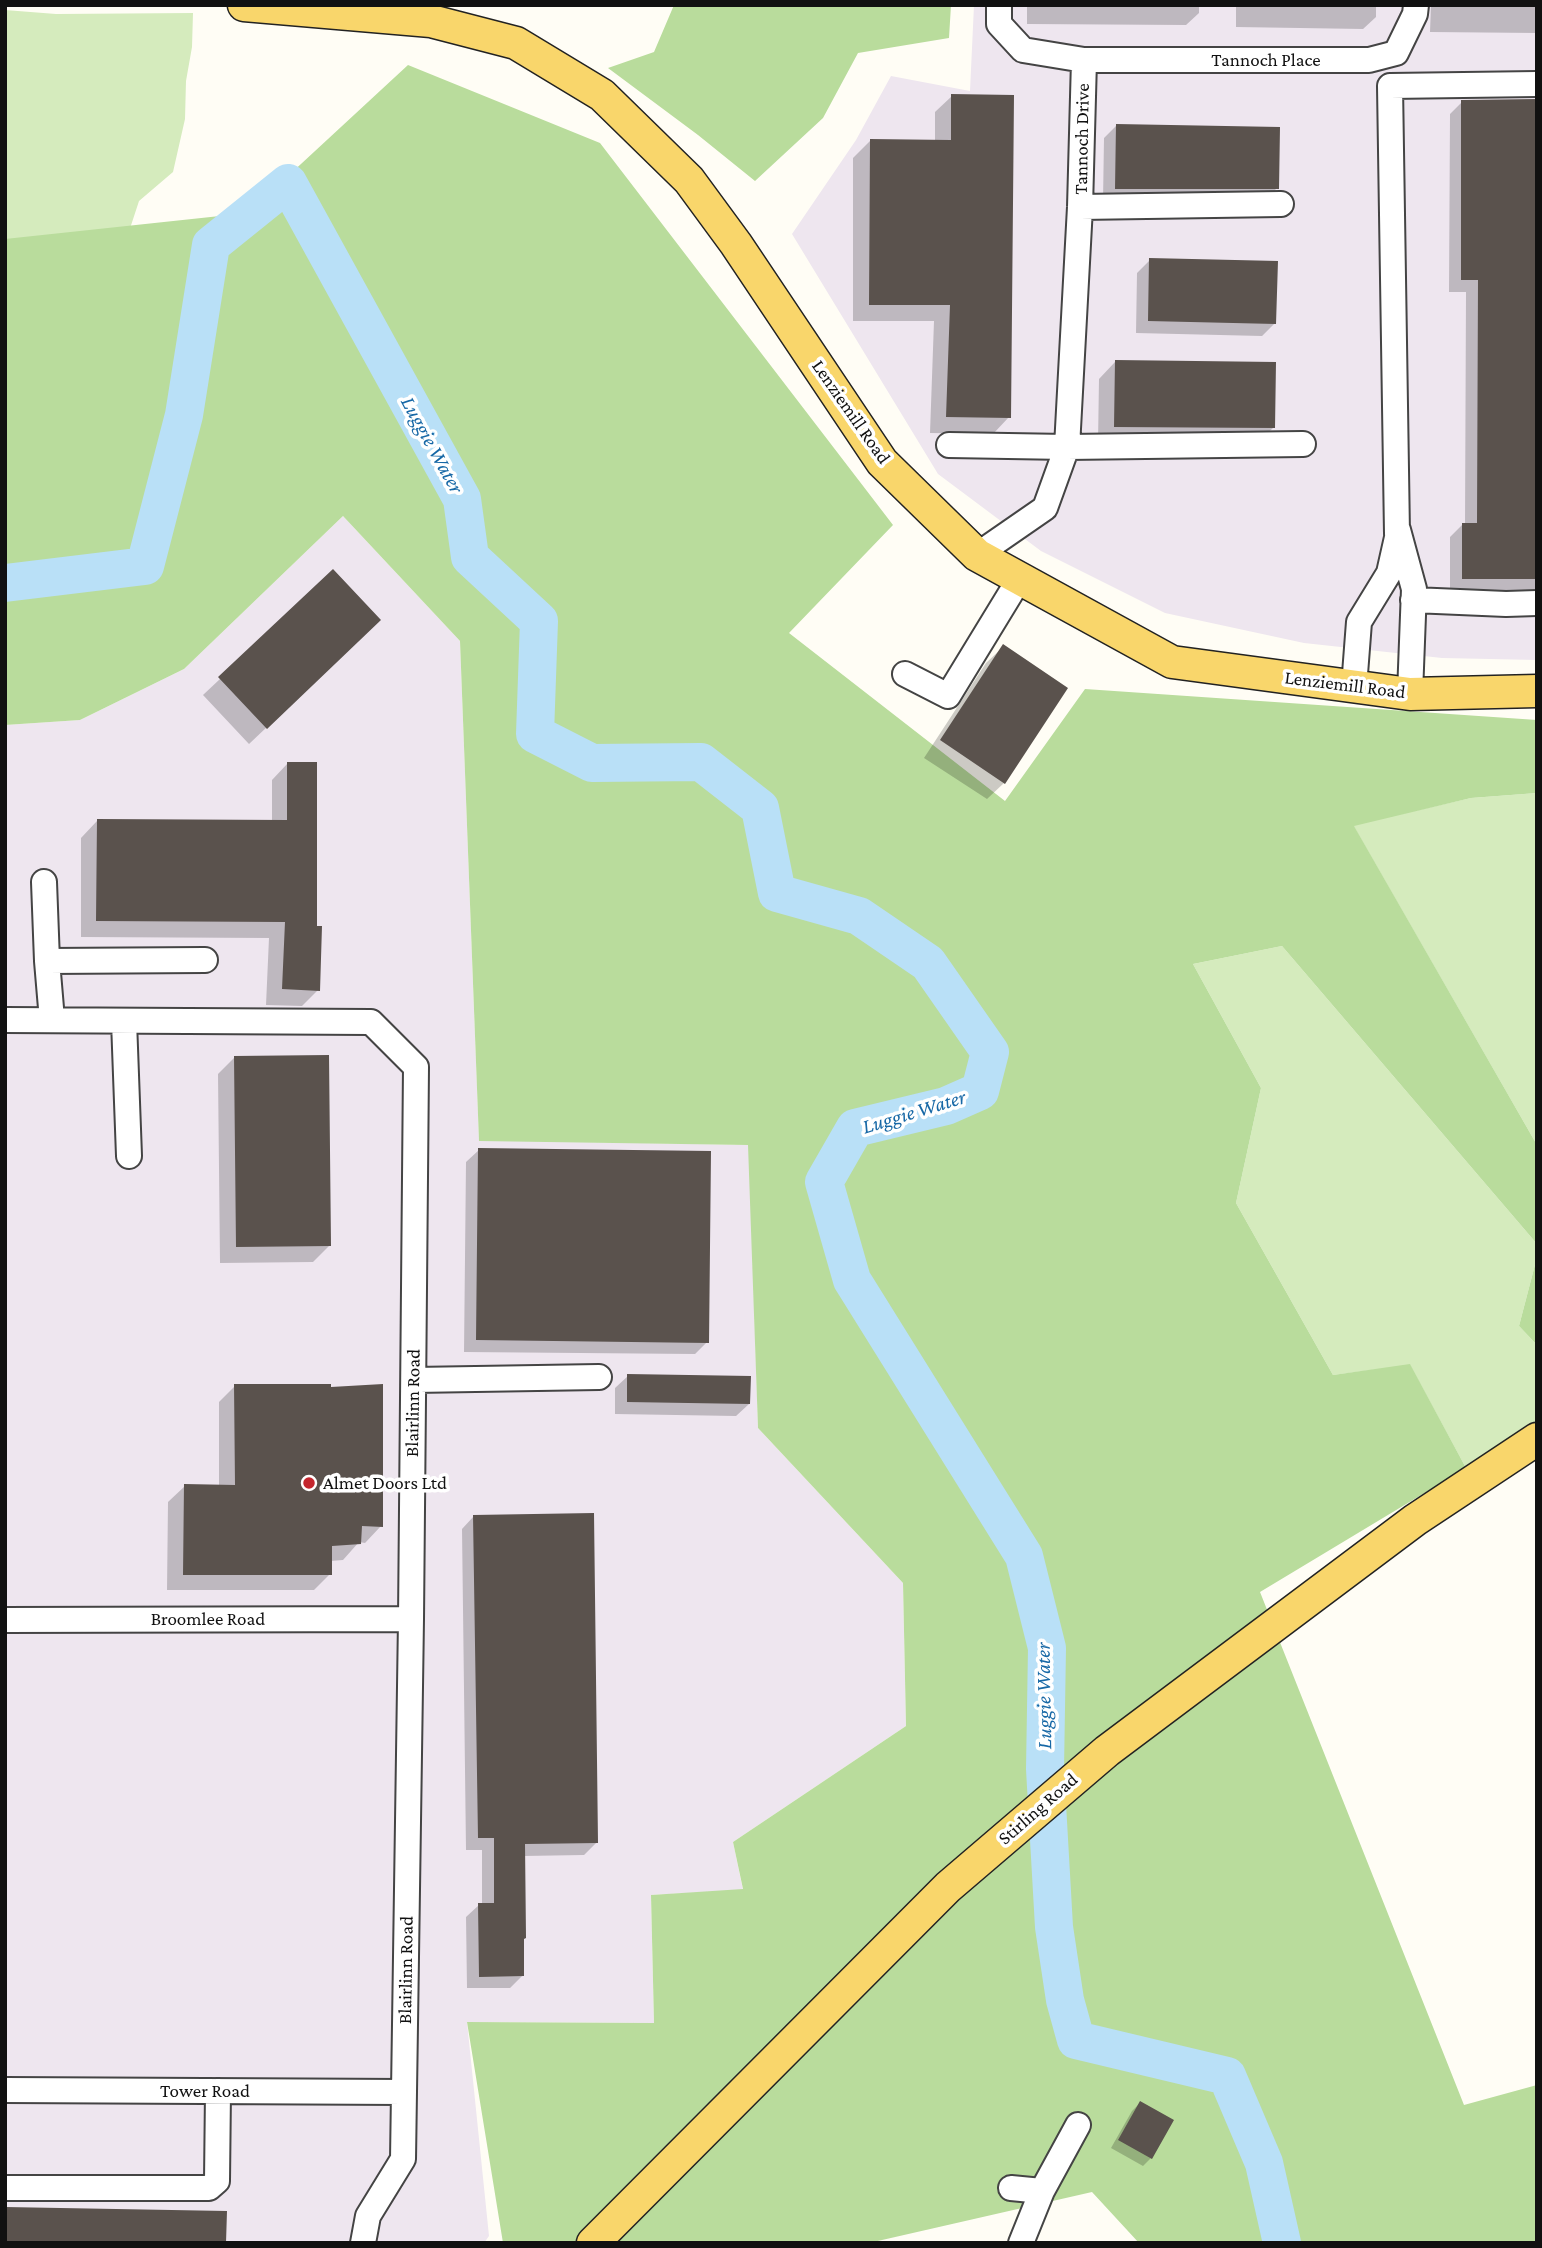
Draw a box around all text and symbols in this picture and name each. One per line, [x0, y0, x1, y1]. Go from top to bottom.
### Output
street label: Tannoch Place [1211, 49, 1321, 71]
street label: Tannoch Drive [1070, 83, 1094, 195]
street label: Lenziemill Road [807, 356, 895, 468]
water label: Luggie Water [395, 392, 469, 498]
street label: Lenziemill Road [1283, 666, 1407, 704]
water label: Luggie Water [859, 1084, 969, 1140]
street label: Blairlinn Road [401, 1349, 425, 1457]
place label: Almet Doors Ltd [323, 1472, 447, 1494]
marker: Almet Doors Ltd [301, 1475, 317, 1491]
street label: Broomlee Road [151, 1608, 265, 1630]
water label: Luggie Water [1030, 1642, 1058, 1750]
street label: Stirling Road [993, 1768, 1083, 1850]
street label: Blairlinn Road [394, 1916, 418, 2024]
street label: Tower Road [160, 2080, 250, 2102]

